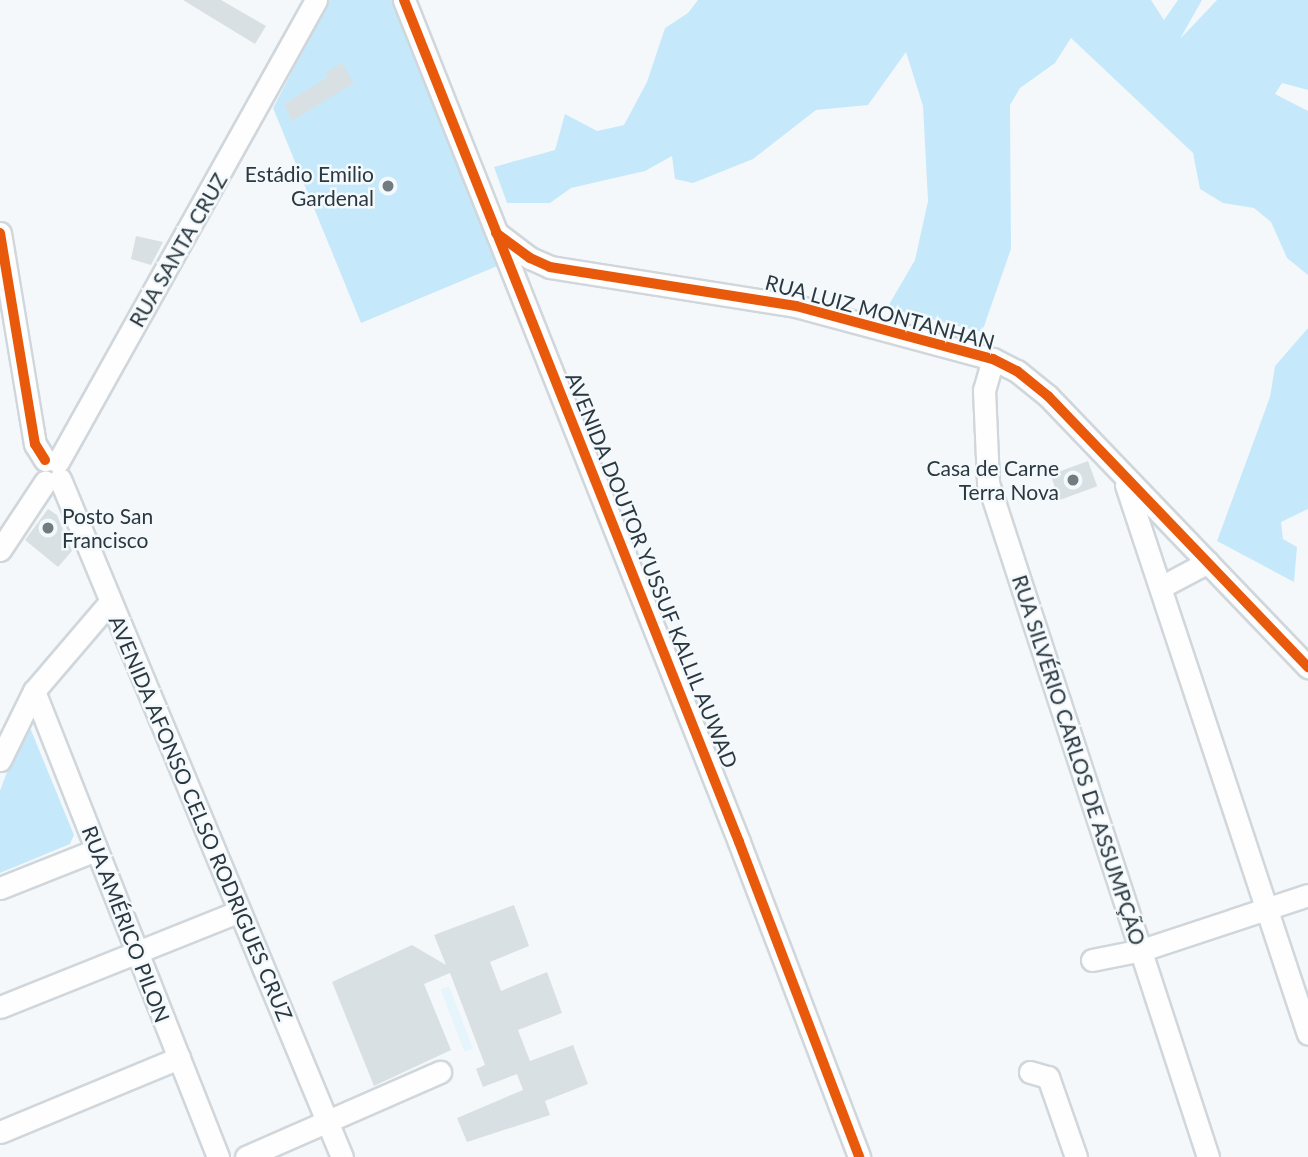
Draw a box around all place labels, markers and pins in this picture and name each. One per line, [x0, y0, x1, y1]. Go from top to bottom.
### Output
place label: Estádio Emilio Gardenal [245, 161, 374, 211]
marker: Estádio Emilio Gardenal [380, 178, 396, 194]
place label: Casa de Carne Terra Nova [926, 455, 1059, 505]
marker: Casa de Carne Terra Nova [1065, 472, 1081, 488]
place label: Posto San Francisco [62, 503, 153, 553]
marker: Posto San Francisco [40, 520, 56, 536]

